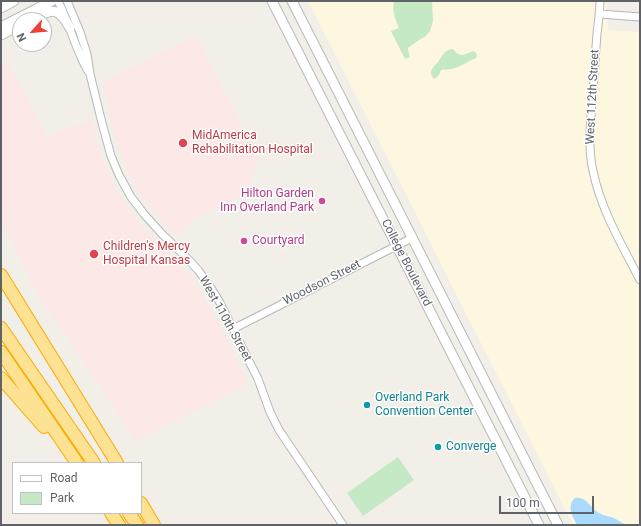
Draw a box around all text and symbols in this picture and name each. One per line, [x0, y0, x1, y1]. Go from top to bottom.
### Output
north arrow [12, 12, 52, 52]
text: N [14, 31, 29, 44]
street label: West 112th Street [583, 49, 603, 145]
place label: MidAmerica Rehabilitation Hospital [192, 129, 313, 157]
marker: MidAmerica Rehabilitation Hospital [177, 137, 189, 149]
place label: Hilton Garden Inn Overland Park [220, 187, 314, 215]
marker: Hilton Garden Inn Overland Park [317, 196, 327, 206]
street label: College Boulevard [378, 217, 434, 309]
place label: Courtyard [252, 234, 304, 248]
marker: Courtyard [239, 236, 249, 246]
place label: Children's Mercy Hospital Kansas [103, 240, 190, 268]
marker: Children's Mercy Hospital Kansas [88, 248, 100, 260]
street label: Woodson Street [281, 257, 363, 309]
street label: West 110th Street [196, 274, 254, 364]
place label: Overland Park Convention Center [375, 391, 473, 419]
marker: Overland Park Convention Center [362, 400, 372, 410]
place label: Converge [446, 440, 496, 454]
marker: Converge [433, 442, 443, 452]
legend [12, 462, 142, 514]
text: Road [50, 471, 78, 485]
scale bar [501, 488, 596, 514]
text: Park [50, 491, 74, 505]
text: 100 m [506, 496, 540, 510]

